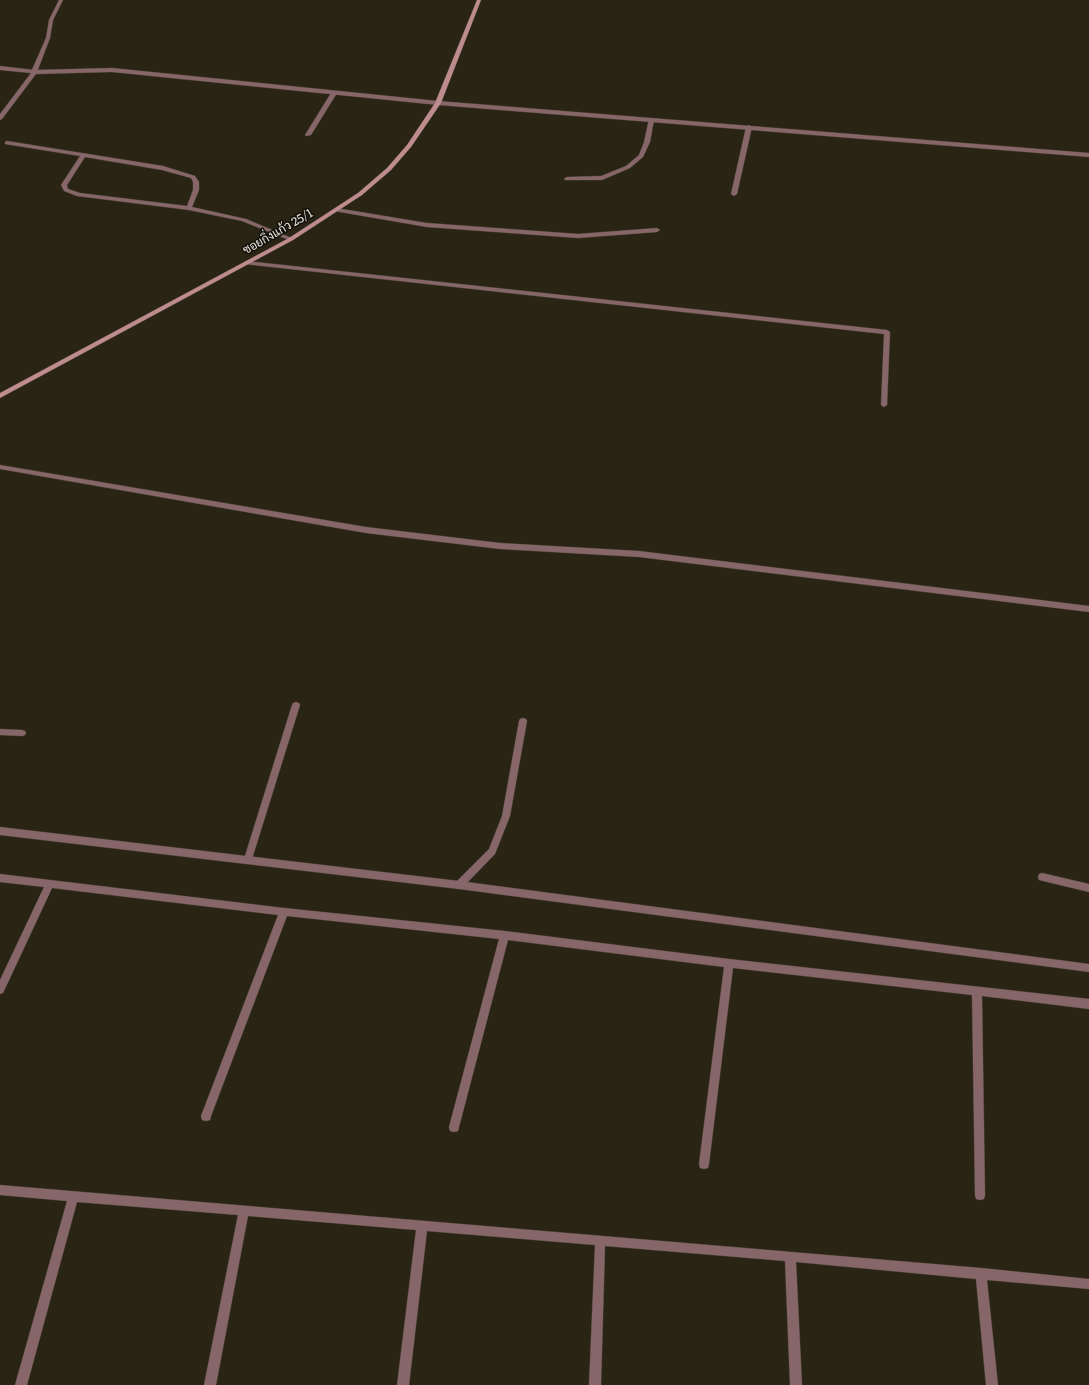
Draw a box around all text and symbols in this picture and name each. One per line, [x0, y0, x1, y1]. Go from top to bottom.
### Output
street label: ซอยกิ่งแก้ว 25/1 [241, 206, 315, 258]

